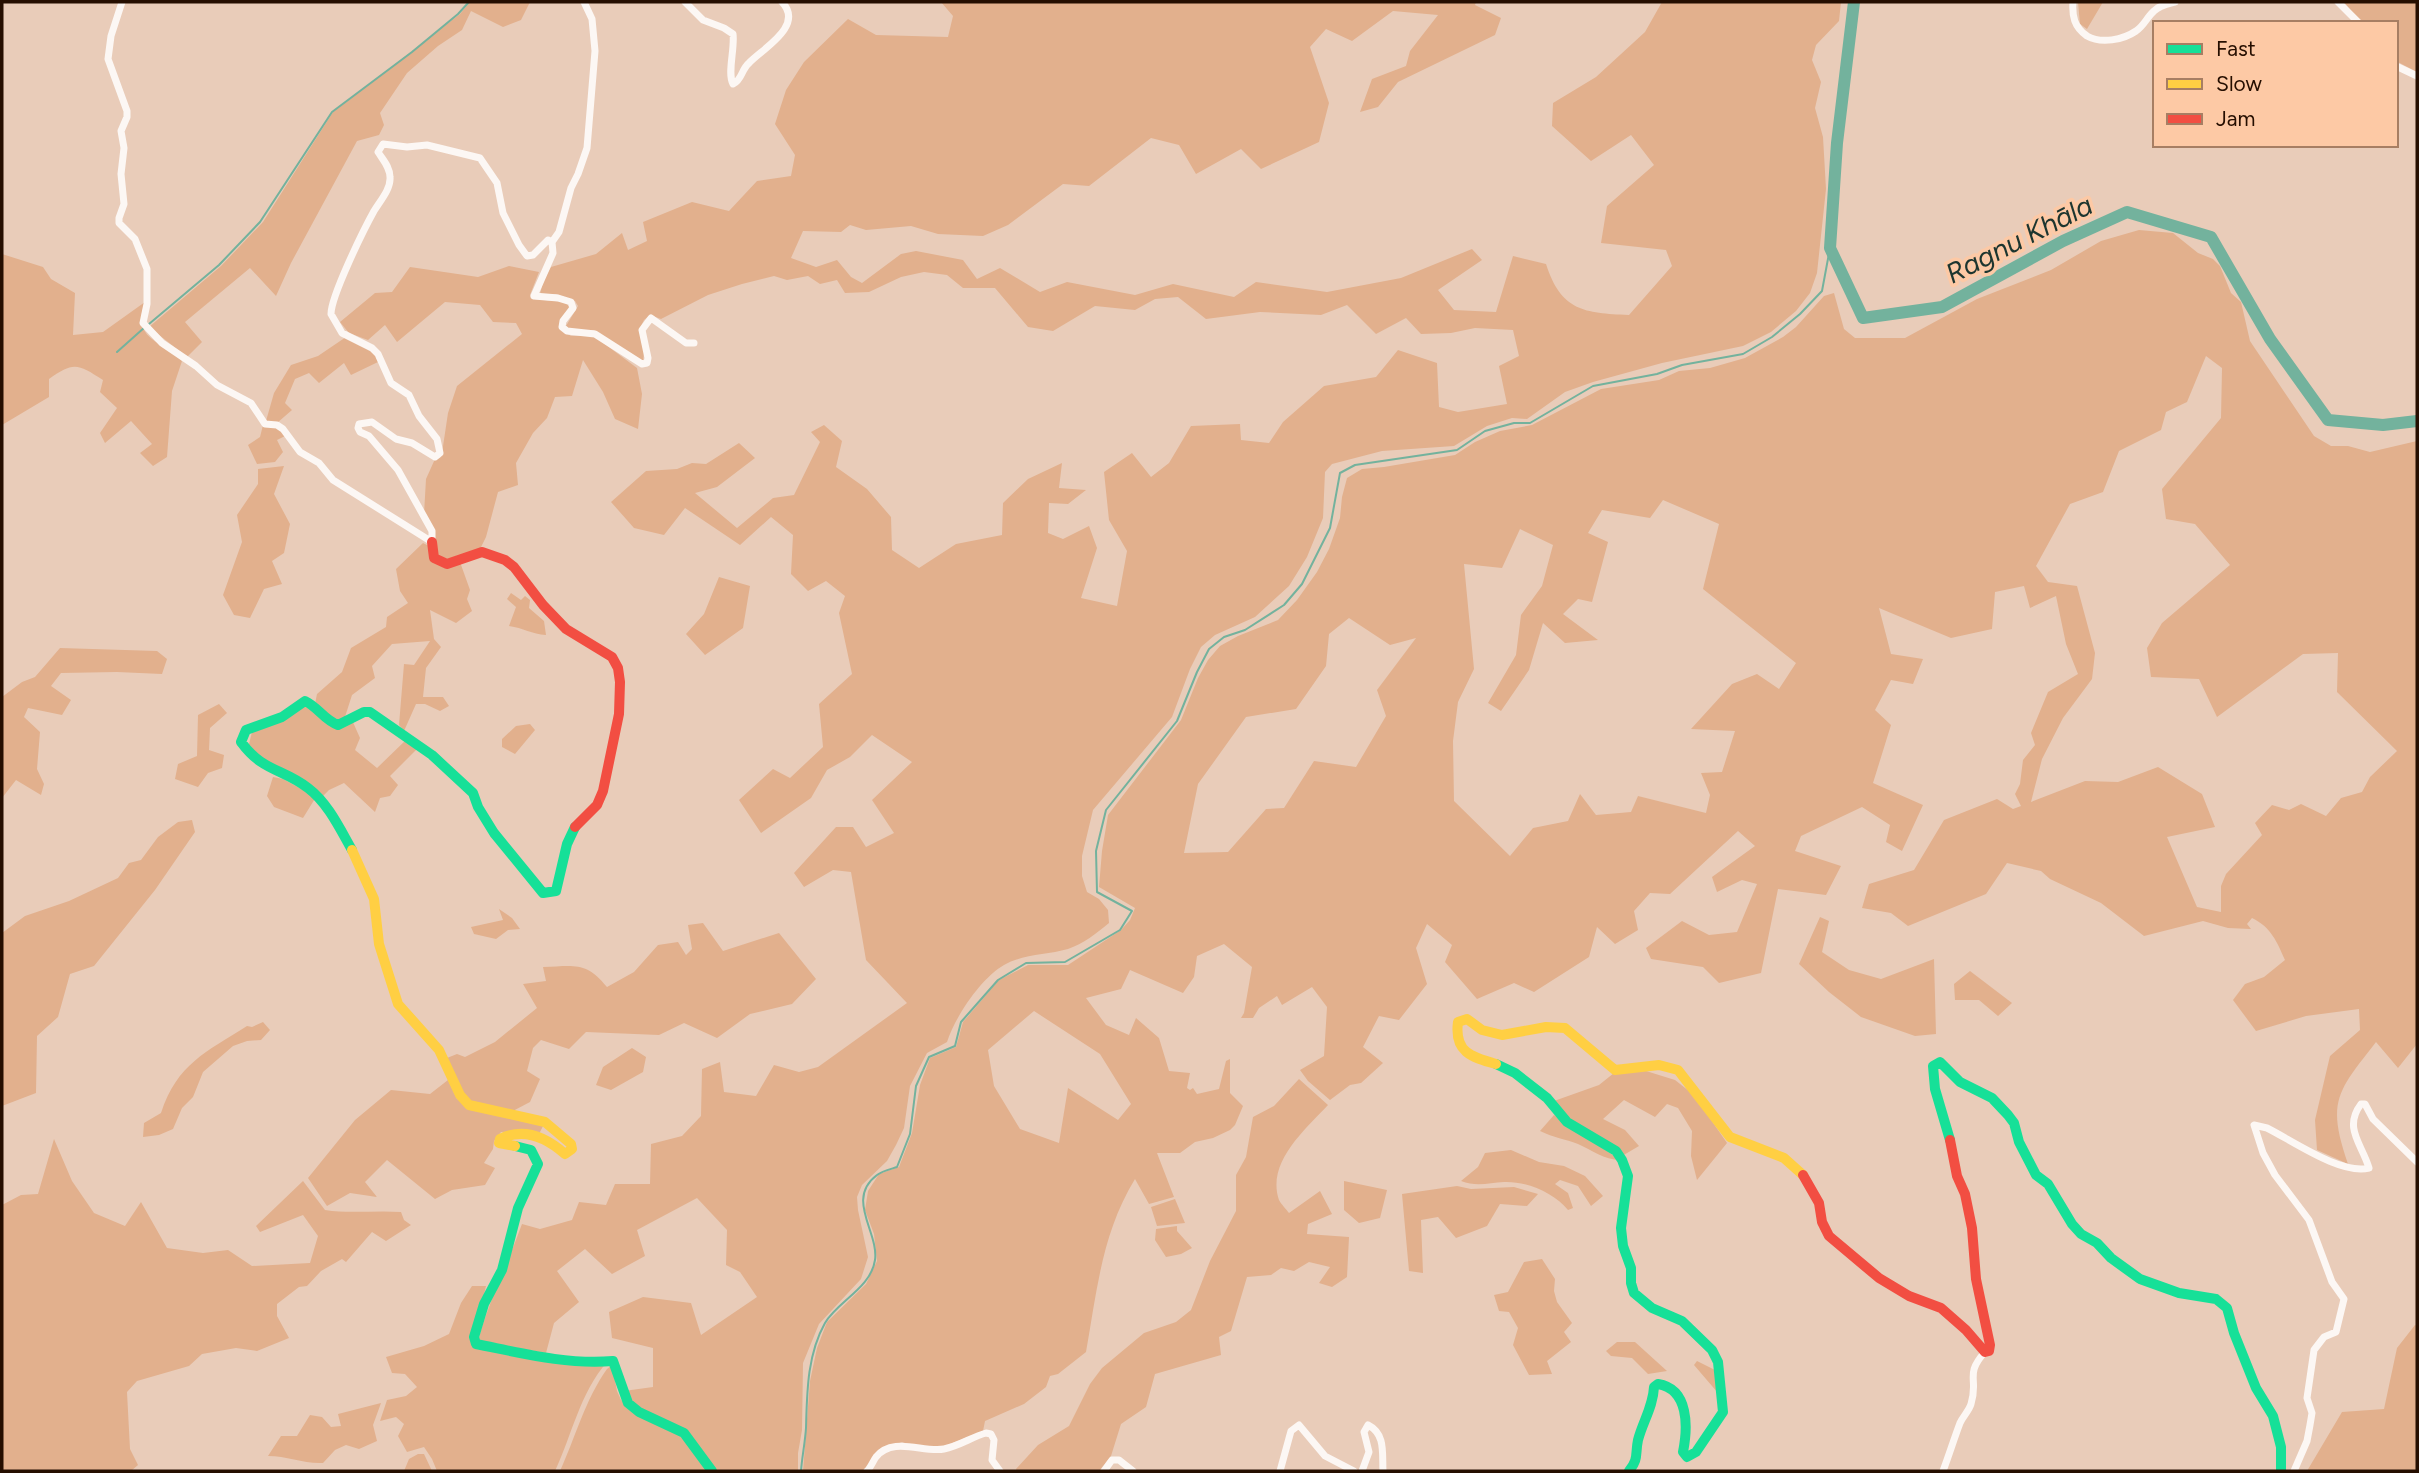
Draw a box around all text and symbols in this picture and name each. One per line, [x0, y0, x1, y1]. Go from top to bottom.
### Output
legend [2153, 21, 2398, 147]
text: Fast [2216, 36, 2256, 61]
text: Slow [2216, 71, 2262, 96]
text: Jam [2216, 106, 2255, 131]
water label: Ragnu Khāla [1940, 187, 2098, 291]

